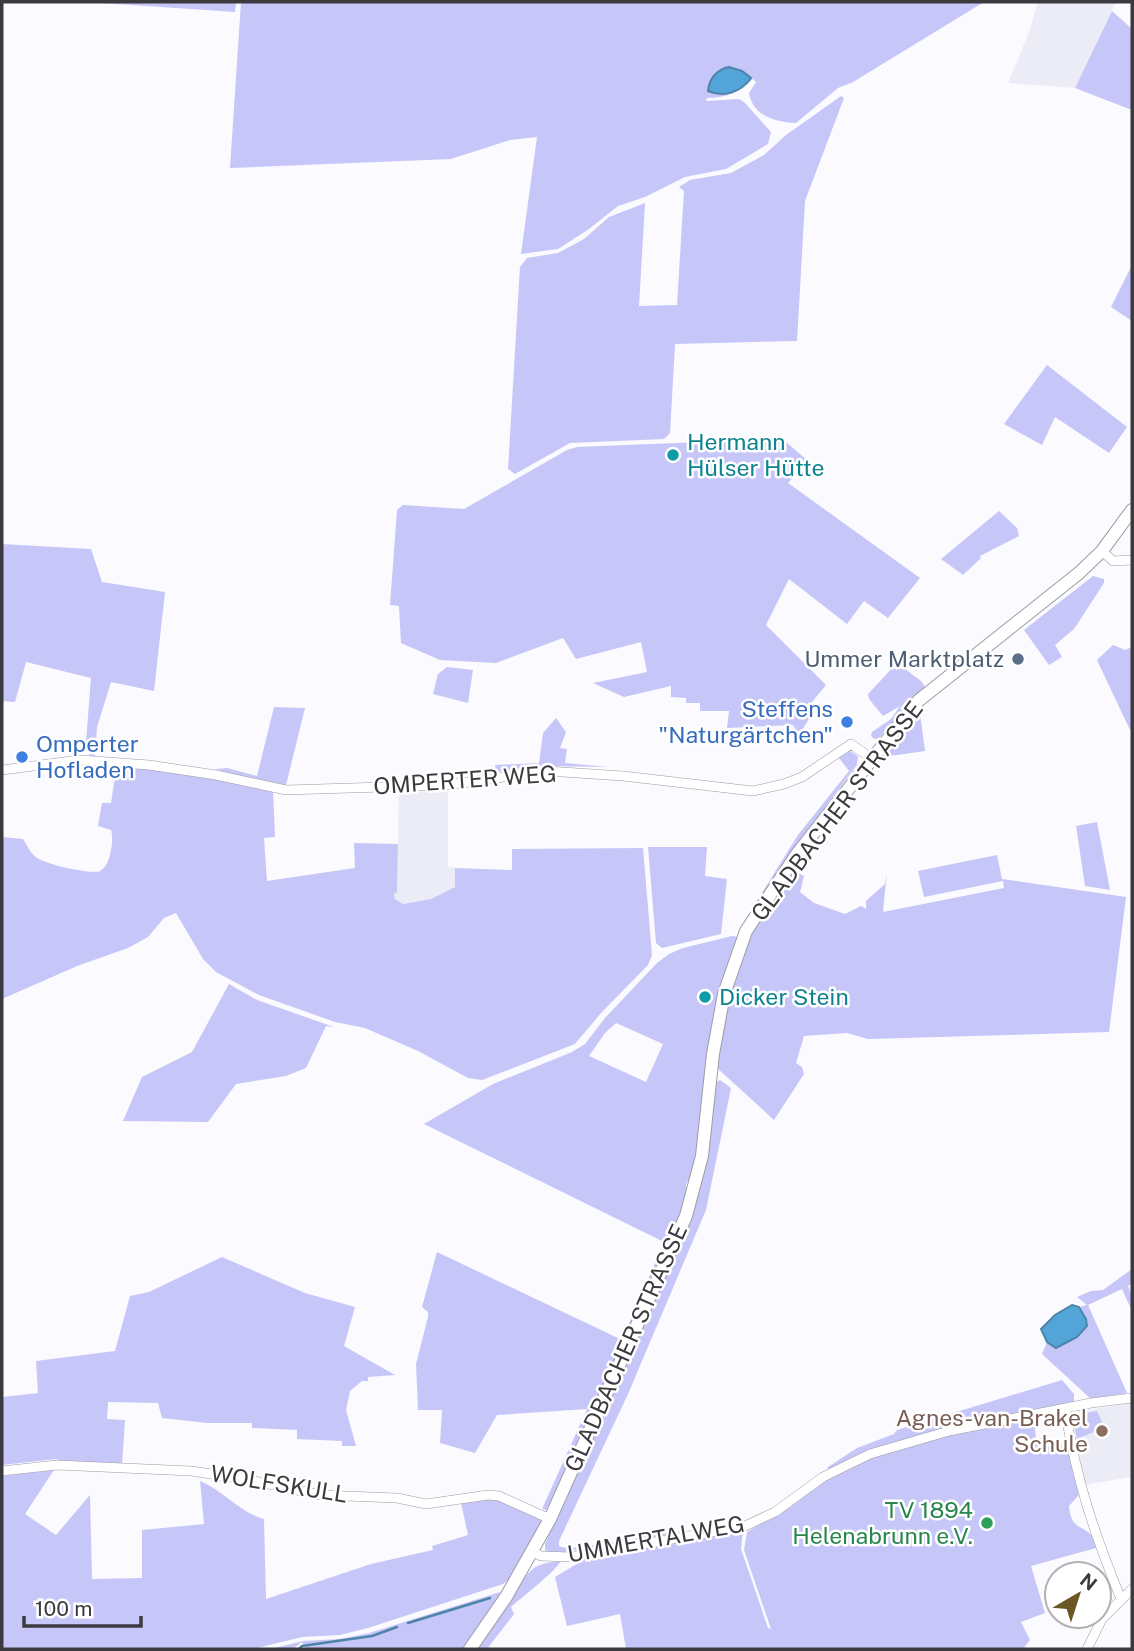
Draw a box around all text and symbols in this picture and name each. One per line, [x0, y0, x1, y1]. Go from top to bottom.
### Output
place label: Hermann Hülser Hütte [687, 428, 824, 481]
marker: Hermann Hülser Hütte [665, 447, 681, 463]
place label: Ummer Marktplatz [804, 645, 1004, 672]
marker: Ummer Marktplatz [1010, 651, 1026, 667]
place label: Steffens "Naturgärtchen" [658, 695, 833, 748]
street label: GLADBACHER STRASSE [745, 696, 928, 926]
marker: Steffens "Naturgärtchen" [839, 714, 855, 730]
place label: Omperter Hofladen [36, 730, 139, 783]
marker: Omperter Hofladen [14, 749, 30, 765]
street label: OMPERTER WEG [373, 760, 557, 799]
place label: Dicker Stein [719, 983, 849, 1010]
marker: Dicker Stein [697, 989, 713, 1005]
street label: GLADBACHER STRASSE [559, 1220, 692, 1476]
place label: Agnes-van-Brakel Schule [896, 1404, 1088, 1457]
marker: Agnes-van-Brakel Schule [1094, 1423, 1110, 1439]
street label: WOLFSKULL [209, 1459, 350, 1508]
place label: TV 1894 Helenabrunn e.V. [792, 1496, 973, 1549]
street label: UMMERTALWEG [565, 1510, 747, 1567]
marker: TV 1894 Helenabrunn e.V. [979, 1515, 995, 1531]
north arrow [1043, 1560, 1113, 1630]
text: N [1076, 1569, 1101, 1595]
scale bar [24, 1584, 142, 1628]
text: 100 m [35, 1596, 92, 1621]

